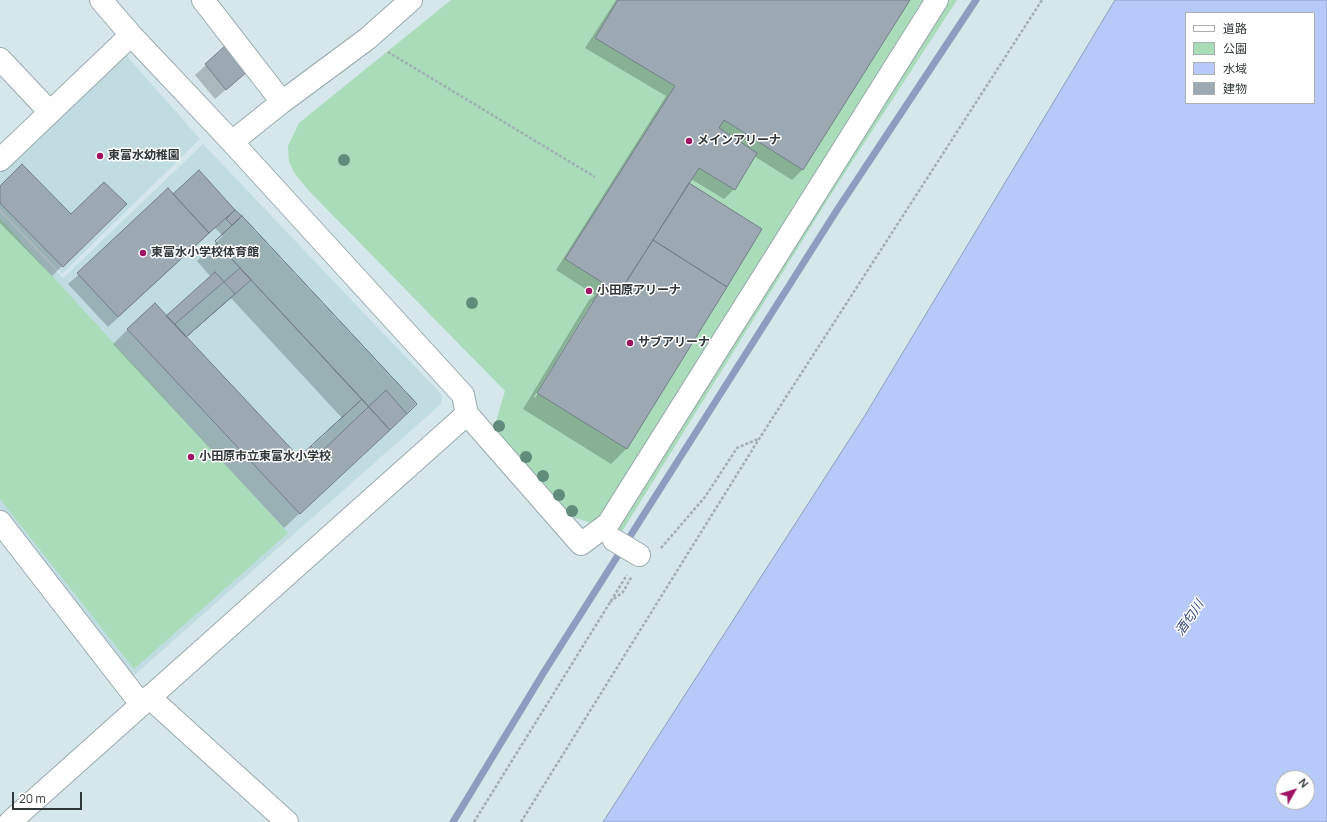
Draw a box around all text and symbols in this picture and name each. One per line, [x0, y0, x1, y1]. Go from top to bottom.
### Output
legend [1185, 12, 1315, 104]
text: 道路 [1223, 20, 1247, 37]
text: 公園 [1223, 40, 1247, 57]
text: 水域 [1223, 60, 1247, 77]
text: 建物 [1223, 80, 1247, 97]
place label: メインアリーナ [697, 134, 781, 148]
marker: メインアリーナ [684, 136, 694, 146]
place label: 東富水幼稚園 [108, 149, 180, 163]
marker: 東富水幼稚園 [95, 151, 105, 161]
place label: 東富水小学校体育館 [151, 246, 259, 260]
marker: 東富水小学校体育館 [138, 248, 148, 258]
place label: 小田原アリーナ [597, 284, 681, 298]
marker: 小田原アリーナ [584, 286, 594, 296]
place label: サブアリーナ [638, 336, 710, 350]
marker: サブアリーナ [625, 338, 635, 348]
place label: 小田原市立東富水小学校 [199, 450, 331, 464]
marker: 小田原市立東富水小学校 [186, 452, 196, 462]
water label: 酒匂川 [1173, 597, 1207, 639]
north arrow [1275, 770, 1315, 810]
text: N [1296, 775, 1312, 791]
scale bar [14, 784, 84, 810]
text: 20 m [19, 790, 46, 807]

